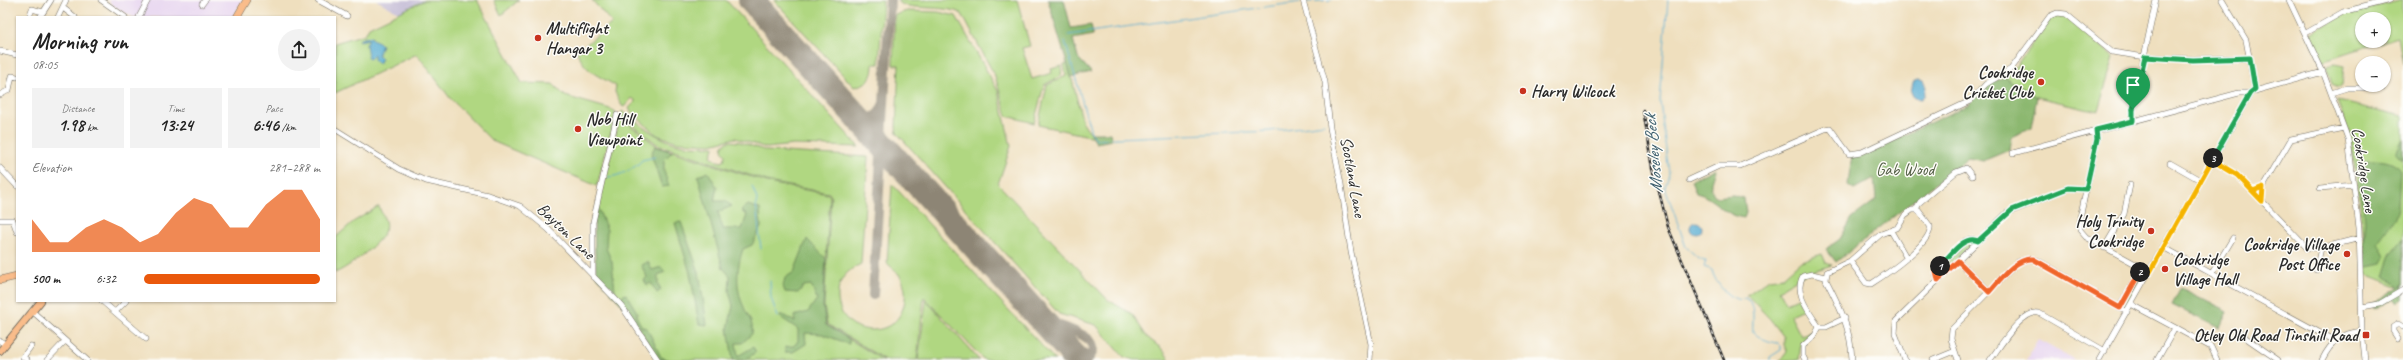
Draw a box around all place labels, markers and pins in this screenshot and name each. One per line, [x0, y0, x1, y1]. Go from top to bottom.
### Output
place label: Multiflight Hangar 3 [546, 18, 610, 59]
marker: Multiflight Hangar 3 [533, 33, 543, 43]
place label: Cookridge Cricket Club [1962, 62, 2035, 103]
pin [2116, 68, 2150, 109]
marker: Cookridge Cricket Club [2036, 77, 2046, 87]
place label: Harry Wilcock [1531, 81, 1616, 102]
marker: Harry Wilcock [1518, 86, 1528, 96]
place label: Nob Hill Viewpoint [586, 109, 644, 150]
marker: Nob Hill Viewpoint [573, 124, 583, 134]
pin: 3 [2203, 148, 2223, 168]
place label: Holy Trinity Cookridge [2076, 211, 2145, 252]
marker: Holy Trinity Cookridge [2146, 226, 2156, 236]
place label: Cookridge Village Post Office [2243, 234, 2341, 275]
place label: Cookridge Village Hall [2173, 249, 2240, 290]
marker: Cookridge Village Post Office [2342, 249, 2352, 259]
pin: 1 [1930, 256, 1950, 276]
pin: 2 [2130, 262, 2150, 282]
marker: Cookridge Village Hall [2160, 264, 2170, 274]
place label: Otley Old Road Tinshill Road [2194, 325, 2361, 346]
marker: Otley Old Road Tinshill Road [2361, 330, 2371, 340]

